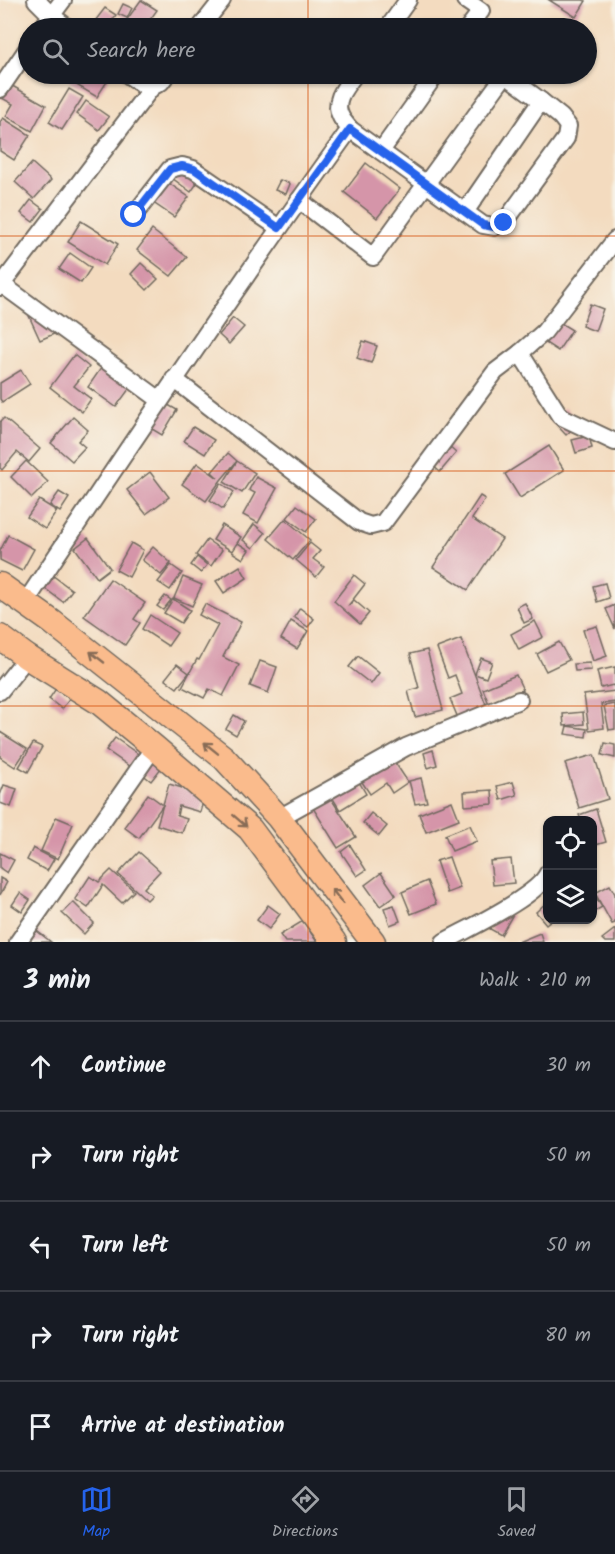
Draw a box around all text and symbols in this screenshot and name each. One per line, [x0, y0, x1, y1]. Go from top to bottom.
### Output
search box [18, 18, 597, 84]
text: Search here [87, 34, 195, 69]
icon: search [39, 35, 72, 68]
route start [120, 201, 146, 227]
route end [490, 209, 516, 235]
one-way arrow [89, 651, 105, 664]
one-way arrow [203, 741, 219, 754]
one-way arrow [232, 814, 248, 827]
map controls [543, 816, 597, 924]
button: locate [543, 816, 597, 870]
button: layers [543, 870, 597, 924]
one-way arrow [331, 888, 344, 904]
text: 3 min [24, 960, 91, 1002]
text: Walk · 210 m [479, 965, 591, 997]
text: Continue [81, 1049, 166, 1084]
icon: ahead [24, 1050, 57, 1083]
text: 30 m [546, 1050, 591, 1082]
text: Turn right [81, 1139, 179, 1174]
icon: right [24, 1140, 57, 1173]
text: 50 m [546, 1140, 591, 1172]
text: Turn left [81, 1229, 168, 1264]
icon: left [24, 1230, 57, 1263]
text: 50 m [546, 1230, 591, 1262]
text: Turn right [81, 1319, 179, 1354]
icon: right [24, 1320, 57, 1353]
text: 80 m [545, 1320, 591, 1352]
text: Arrive at destination [81, 1409, 284, 1444]
icon: arrive [24, 1410, 57, 1443]
tab: Map [80, 1483, 113, 1544]
tab: Directions [272, 1483, 338, 1544]
tab: Saved [497, 1483, 535, 1544]

